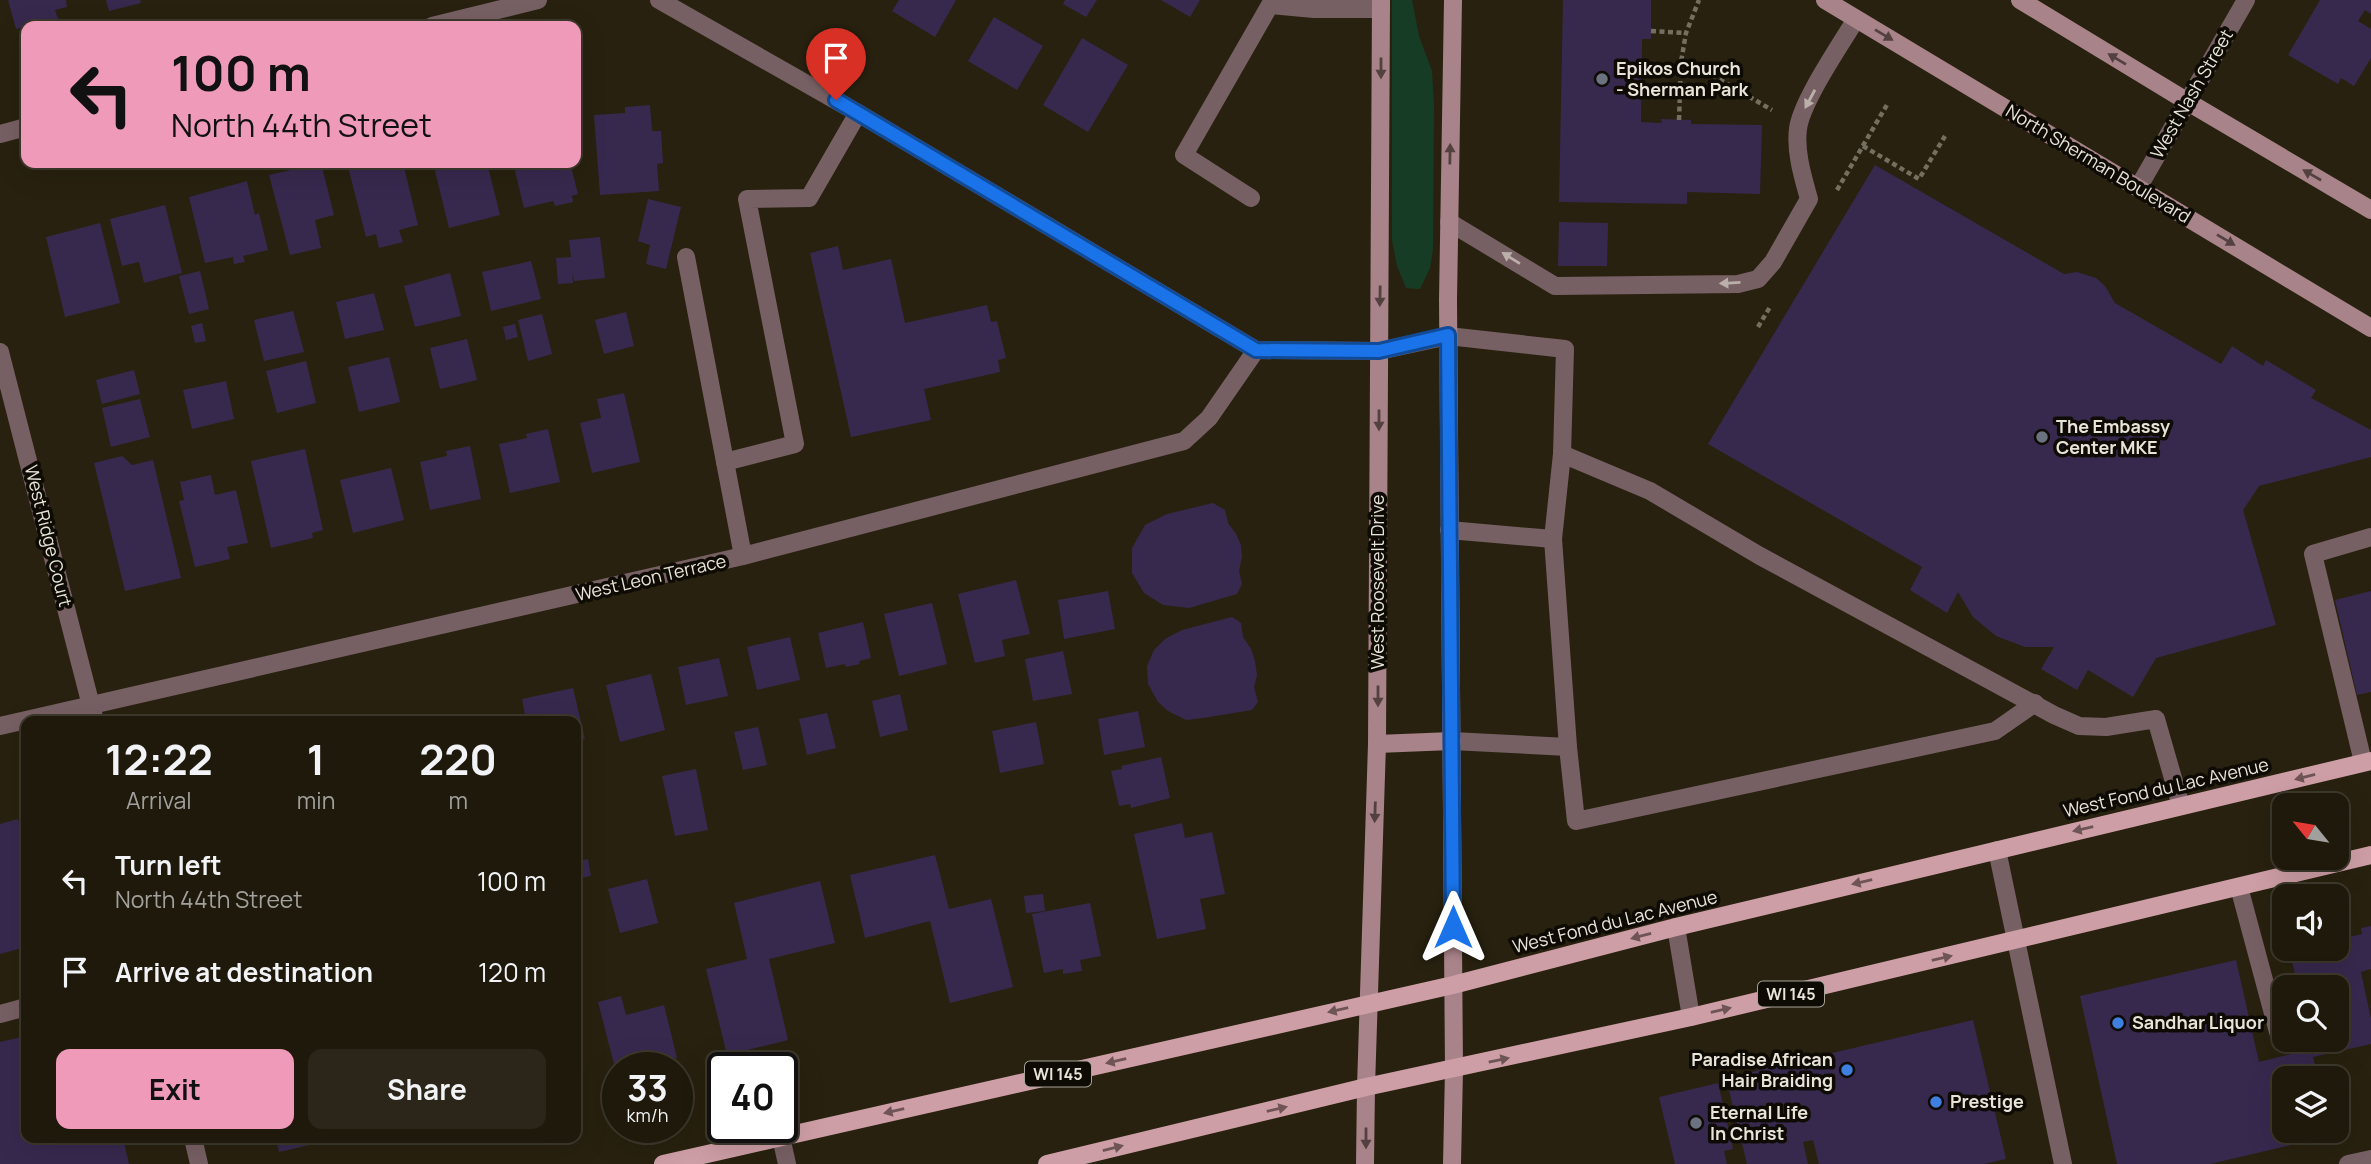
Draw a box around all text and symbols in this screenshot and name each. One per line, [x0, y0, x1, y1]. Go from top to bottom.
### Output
street label: West Nash Street [2144, 25, 2238, 162]
pin [806, 28, 866, 100]
one-way arrow [1874, 29, 1893, 41]
text: 100 m [171, 39, 311, 106]
icon: arrive [817, 39, 855, 77]
icon: left [56, 49, 147, 140]
one-way arrow [2107, 52, 2126, 65]
place label: Epikos Church - Sherman Park [1616, 56, 1749, 101]
one-way arrow [1375, 57, 1387, 79]
marker: Epikos Church - Sherman Park [1594, 71, 1610, 87]
one-way arrow [1804, 89, 1816, 109]
street label: North Sherman Boulevard [2002, 98, 2195, 228]
text: North 44th Street [171, 103, 432, 147]
one-way arrow [1445, 142, 1456, 164]
one-way arrow [2303, 169, 2322, 181]
one-way arrow [2217, 234, 2236, 247]
one-way arrow [1501, 251, 1520, 264]
one-way arrow [1718, 278, 1740, 289]
one-way arrow [1374, 285, 1386, 307]
one-way arrow [1373, 409, 1385, 431]
place label: The Embassy Center MKE [2056, 414, 2170, 459]
marker: The Embassy Center MKE [2034, 429, 2050, 445]
street label: West Ridge Court [20, 462, 78, 609]
street label: West Roosevelt Drive [1365, 494, 1389, 670]
street label: West Leon Terrace [573, 548, 728, 606]
one-way arrow [1372, 685, 1384, 707]
text: 12:22 [105, 730, 213, 788]
text: 1 [307, 730, 325, 788]
text: 220 [419, 730, 497, 788]
street label: West Fond du Lac Avenue [2061, 752, 2271, 822]
one-way arrow [2294, 771, 2316, 782]
text: Arrival [126, 784, 192, 816]
text: min [297, 784, 335, 816]
text: m [448, 784, 468, 816]
north arrow [2272, 793, 2348, 870]
map controls [2272, 793, 2349, 1143]
one-way arrow [1370, 802, 1381, 824]
one-way arrow [2072, 824, 2094, 835]
text: Turn left [115, 847, 222, 883]
icon: left [56, 862, 94, 900]
text: 100 m [477, 863, 546, 899]
one-way arrow [1851, 877, 1873, 888]
text: North 44th Street [115, 883, 302, 915]
street label: West Fond du Lac Avenue [1510, 884, 1720, 958]
button: sound [2272, 884, 2349, 961]
position arrow [1416, 890, 1490, 964]
one-way arrow [1630, 931, 1652, 942]
one-way arrow [1931, 952, 1953, 963]
icon: arrive [56, 953, 94, 991]
text: Arrive at destination [115, 954, 373, 990]
text: 120 m [478, 954, 546, 990]
button: search [2272, 975, 2349, 1052]
road number: WI 145 [1758, 982, 1824, 1006]
one-way arrow [1327, 1005, 1349, 1016]
one-way arrow [1710, 1005, 1732, 1016]
place label: Sandhar Liquor [2132, 1010, 2264, 1034]
marker: Sandhar Liquor [2110, 1015, 2126, 1031]
place label: Paradise African Hair Braiding [1691, 1047, 1833, 1092]
button: Exit [56, 1049, 294, 1129]
button: Share [308, 1049, 546, 1129]
speed limit sign: 40 [707, 1052, 798, 1143]
one-way arrow [1488, 1054, 1510, 1065]
one-way arrow [1105, 1055, 1127, 1066]
road number: WI 145 [1025, 1062, 1091, 1086]
marker: Paradise African Hair Braiding [1839, 1062, 1855, 1078]
text: 33 [627, 1064, 668, 1112]
button: layers [2272, 1066, 2349, 1143]
place label: Prestige [1950, 1089, 2024, 1113]
marker: Prestige [1928, 1094, 1944, 1110]
place label: Eternal Life In Christ [1710, 1100, 1808, 1145]
text: km/h [627, 1103, 668, 1127]
one-way arrow [1266, 1103, 1288, 1114]
one-way arrow [883, 1106, 905, 1117]
marker: Eternal Life In Christ [1688, 1115, 1704, 1131]
one-way arrow [1360, 1127, 1372, 1149]
one-way arrow [1102, 1142, 1124, 1153]

